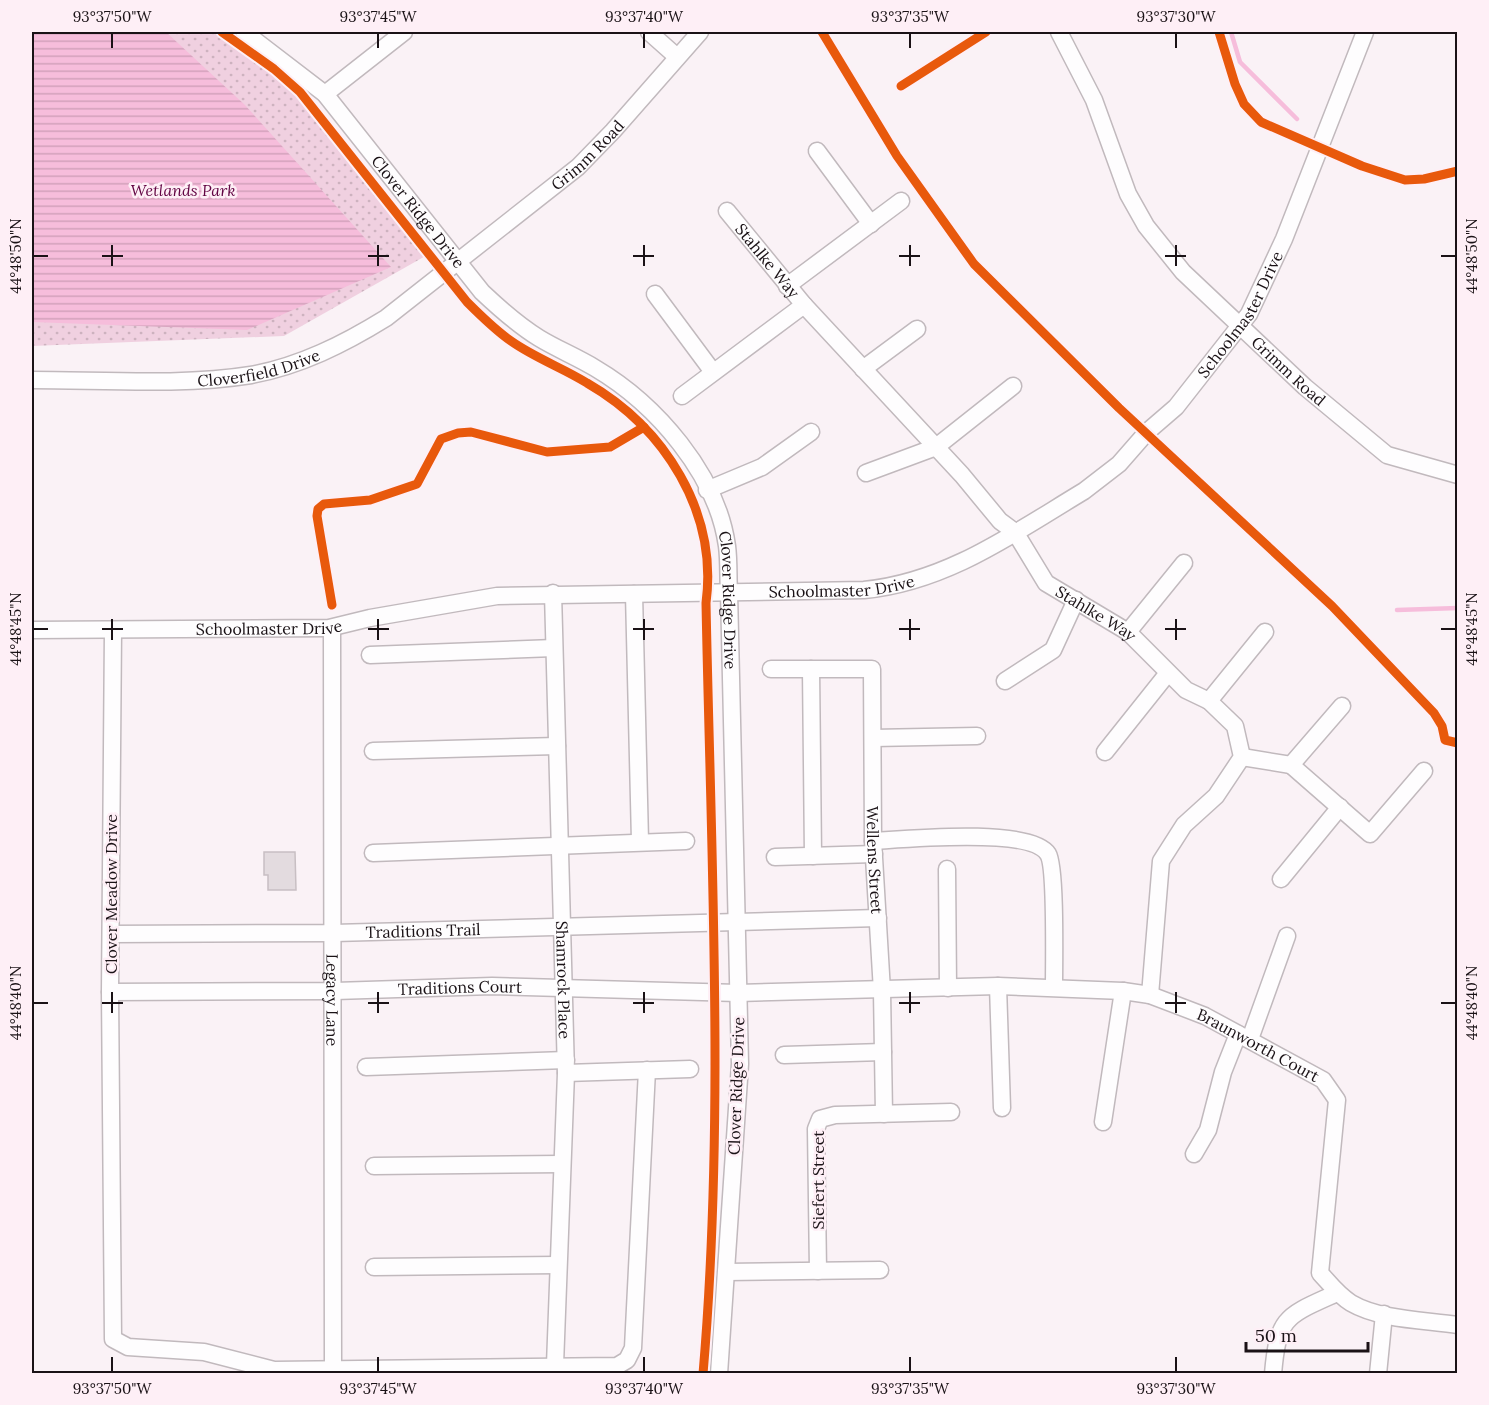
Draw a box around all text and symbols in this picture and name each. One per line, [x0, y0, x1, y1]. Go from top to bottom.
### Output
text: 93°37'50"W [73, 7, 152, 26]
text: 93°37'45"W [340, 7, 417, 26]
text: 93°37'40"W [605, 7, 684, 26]
text: 93°37'35"W [871, 7, 950, 26]
text: 93°37'30"W [1137, 7, 1217, 26]
street label: Grimm Road [547, 115, 628, 195]
street label: Clover Ridge Drive [367, 151, 469, 272]
park label: Wetlands Park [131, 180, 235, 200]
text: 44°48'50"N [6, 218, 25, 294]
text: 44°48'50"N [1462, 218, 1481, 294]
street label: Stahlke Way [731, 219, 804, 302]
street label: Schoolmaster Drive [1193, 248, 1287, 382]
street label: Grimm Road [1247, 332, 1330, 410]
street label: Cloverfield Drive [197, 344, 323, 390]
street label: Clover Ridge Drive [714, 529, 741, 670]
street label: Schoolmaster Drive [768, 570, 917, 602]
street label: Stahlke Way [1052, 581, 1141, 645]
text: 44°48'45"N [6, 592, 25, 666]
text: 44°48'45"N [1462, 592, 1481, 666]
street label: Schoolmaster Drive [196, 615, 344, 639]
street label: Wellens Street [863, 806, 887, 915]
street label: Clover Meadow Drive [101, 814, 121, 974]
street label: Traditions Trail [365, 919, 481, 942]
street label: Shamrock Place [552, 921, 575, 1039]
street label: Legacy Lane [322, 954, 343, 1047]
text: 44°48'40"N [6, 966, 25, 1040]
text: 44°48'40"N [1462, 966, 1481, 1040]
street label: Traditions Court [398, 976, 523, 999]
street label: Braunworth Court [1194, 1004, 1324, 1086]
street label: Clover Ridge Drive [724, 1016, 748, 1156]
street label: Siefert Street [808, 1130, 828, 1229]
scale bar [1246, 1315, 1368, 1353]
text: 50 m [1255, 1324, 1297, 1347]
text: 93°37'50"W [73, 1379, 152, 1398]
text: 93°37'45"W [340, 1379, 417, 1398]
text: 93°37'40"W [605, 1379, 684, 1398]
text: 93°37'35"W [871, 1379, 950, 1398]
text: 93°37'30"W [1137, 1379, 1217, 1398]

